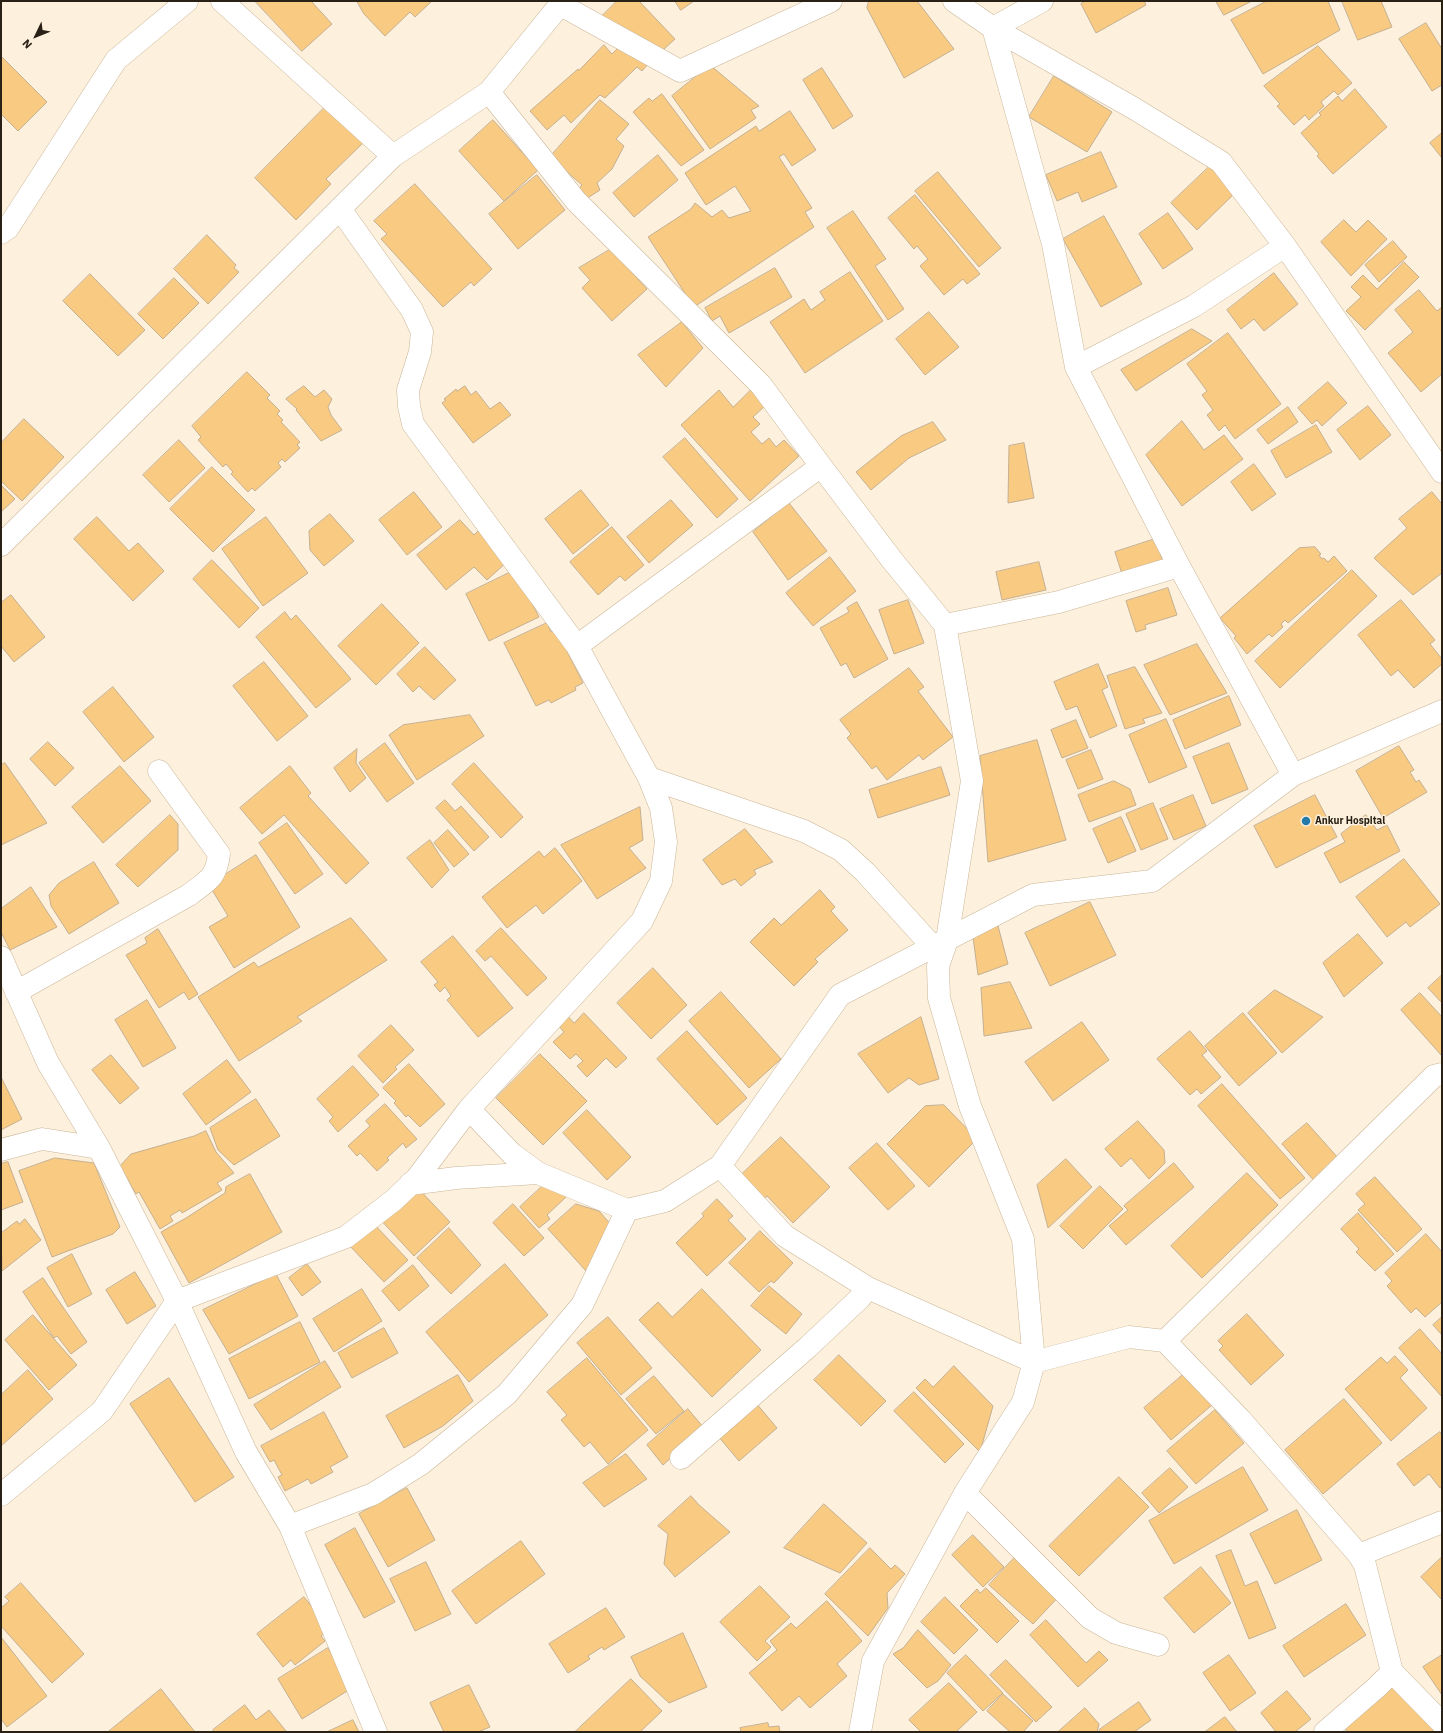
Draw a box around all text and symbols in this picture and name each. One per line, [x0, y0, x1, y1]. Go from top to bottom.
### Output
north arrow [16, 16, 56, 56]
text: N [19, 36, 35, 52]
marker: Ankur Hospital [1300, 815, 1312, 827]
place label: Ankur Hospital [1315, 815, 1385, 827]

